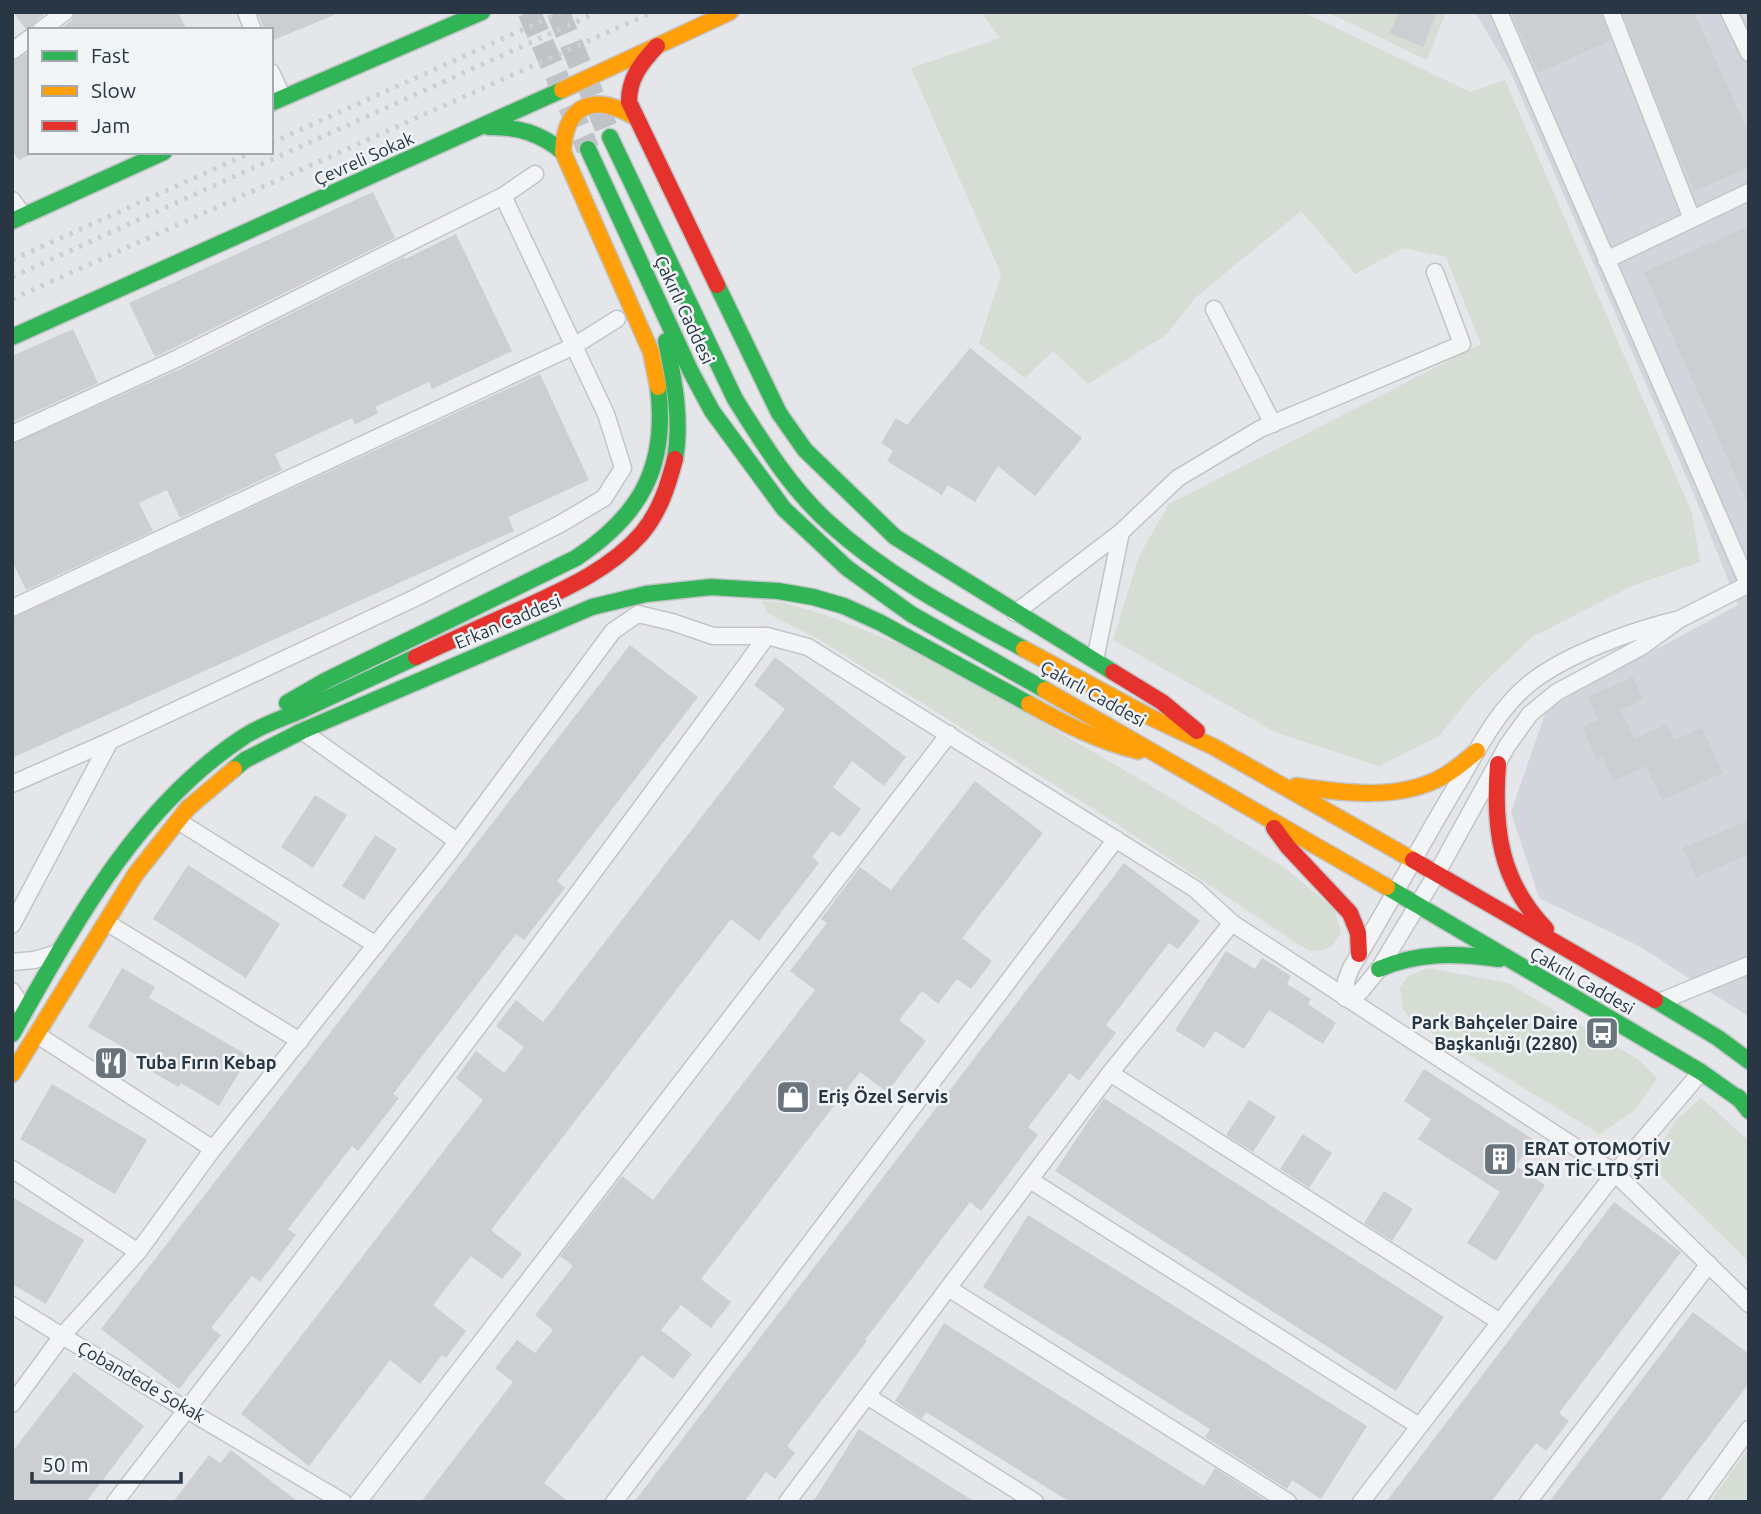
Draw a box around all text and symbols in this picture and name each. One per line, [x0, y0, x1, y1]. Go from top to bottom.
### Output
legend [28, 28, 273, 154]
text: Fast [91, 43, 129, 67]
text: Slow [91, 78, 136, 102]
text: Jam [91, 113, 130, 137]
street label: Çevreli Sokak [311, 127, 417, 189]
street label: Çakırlı Caddesi [651, 252, 719, 367]
street label: Erkan Caddesi [452, 590, 564, 652]
street label: Çakırlı Caddesi [1037, 656, 1150, 730]
street label: Çakırlı Caddesi [1527, 942, 1638, 1018]
place label: Park Bahçeler Dai̇re Başkanlığı (2280) [1411, 1012, 1578, 1054]
bus stop icon: Park Bahçeler Dai̇re Başkanlığı (2280) [1583, 1014, 1621, 1052]
restaurant icon: Tuba Fırın Kebap [92, 1044, 130, 1082]
place label: Tuba Fırın Kebap [136, 1052, 277, 1072]
shop icon: Eriş Özel Servis [774, 1078, 812, 1116]
place label: Eriş Özel Servis [818, 1086, 948, 1107]
place label: ERAT OTOMOTİV SAN TİC LTD ŞTİ [1524, 1138, 1671, 1180]
building icon: ERAT OTOMOTİV SAN TİC LTD ŞTİ [1481, 1140, 1519, 1178]
street label: Çobandede Sokak [74, 1336, 209, 1426]
scale bar [32, 1440, 180, 1484]
text: 50 m [42, 1452, 89, 1476]

